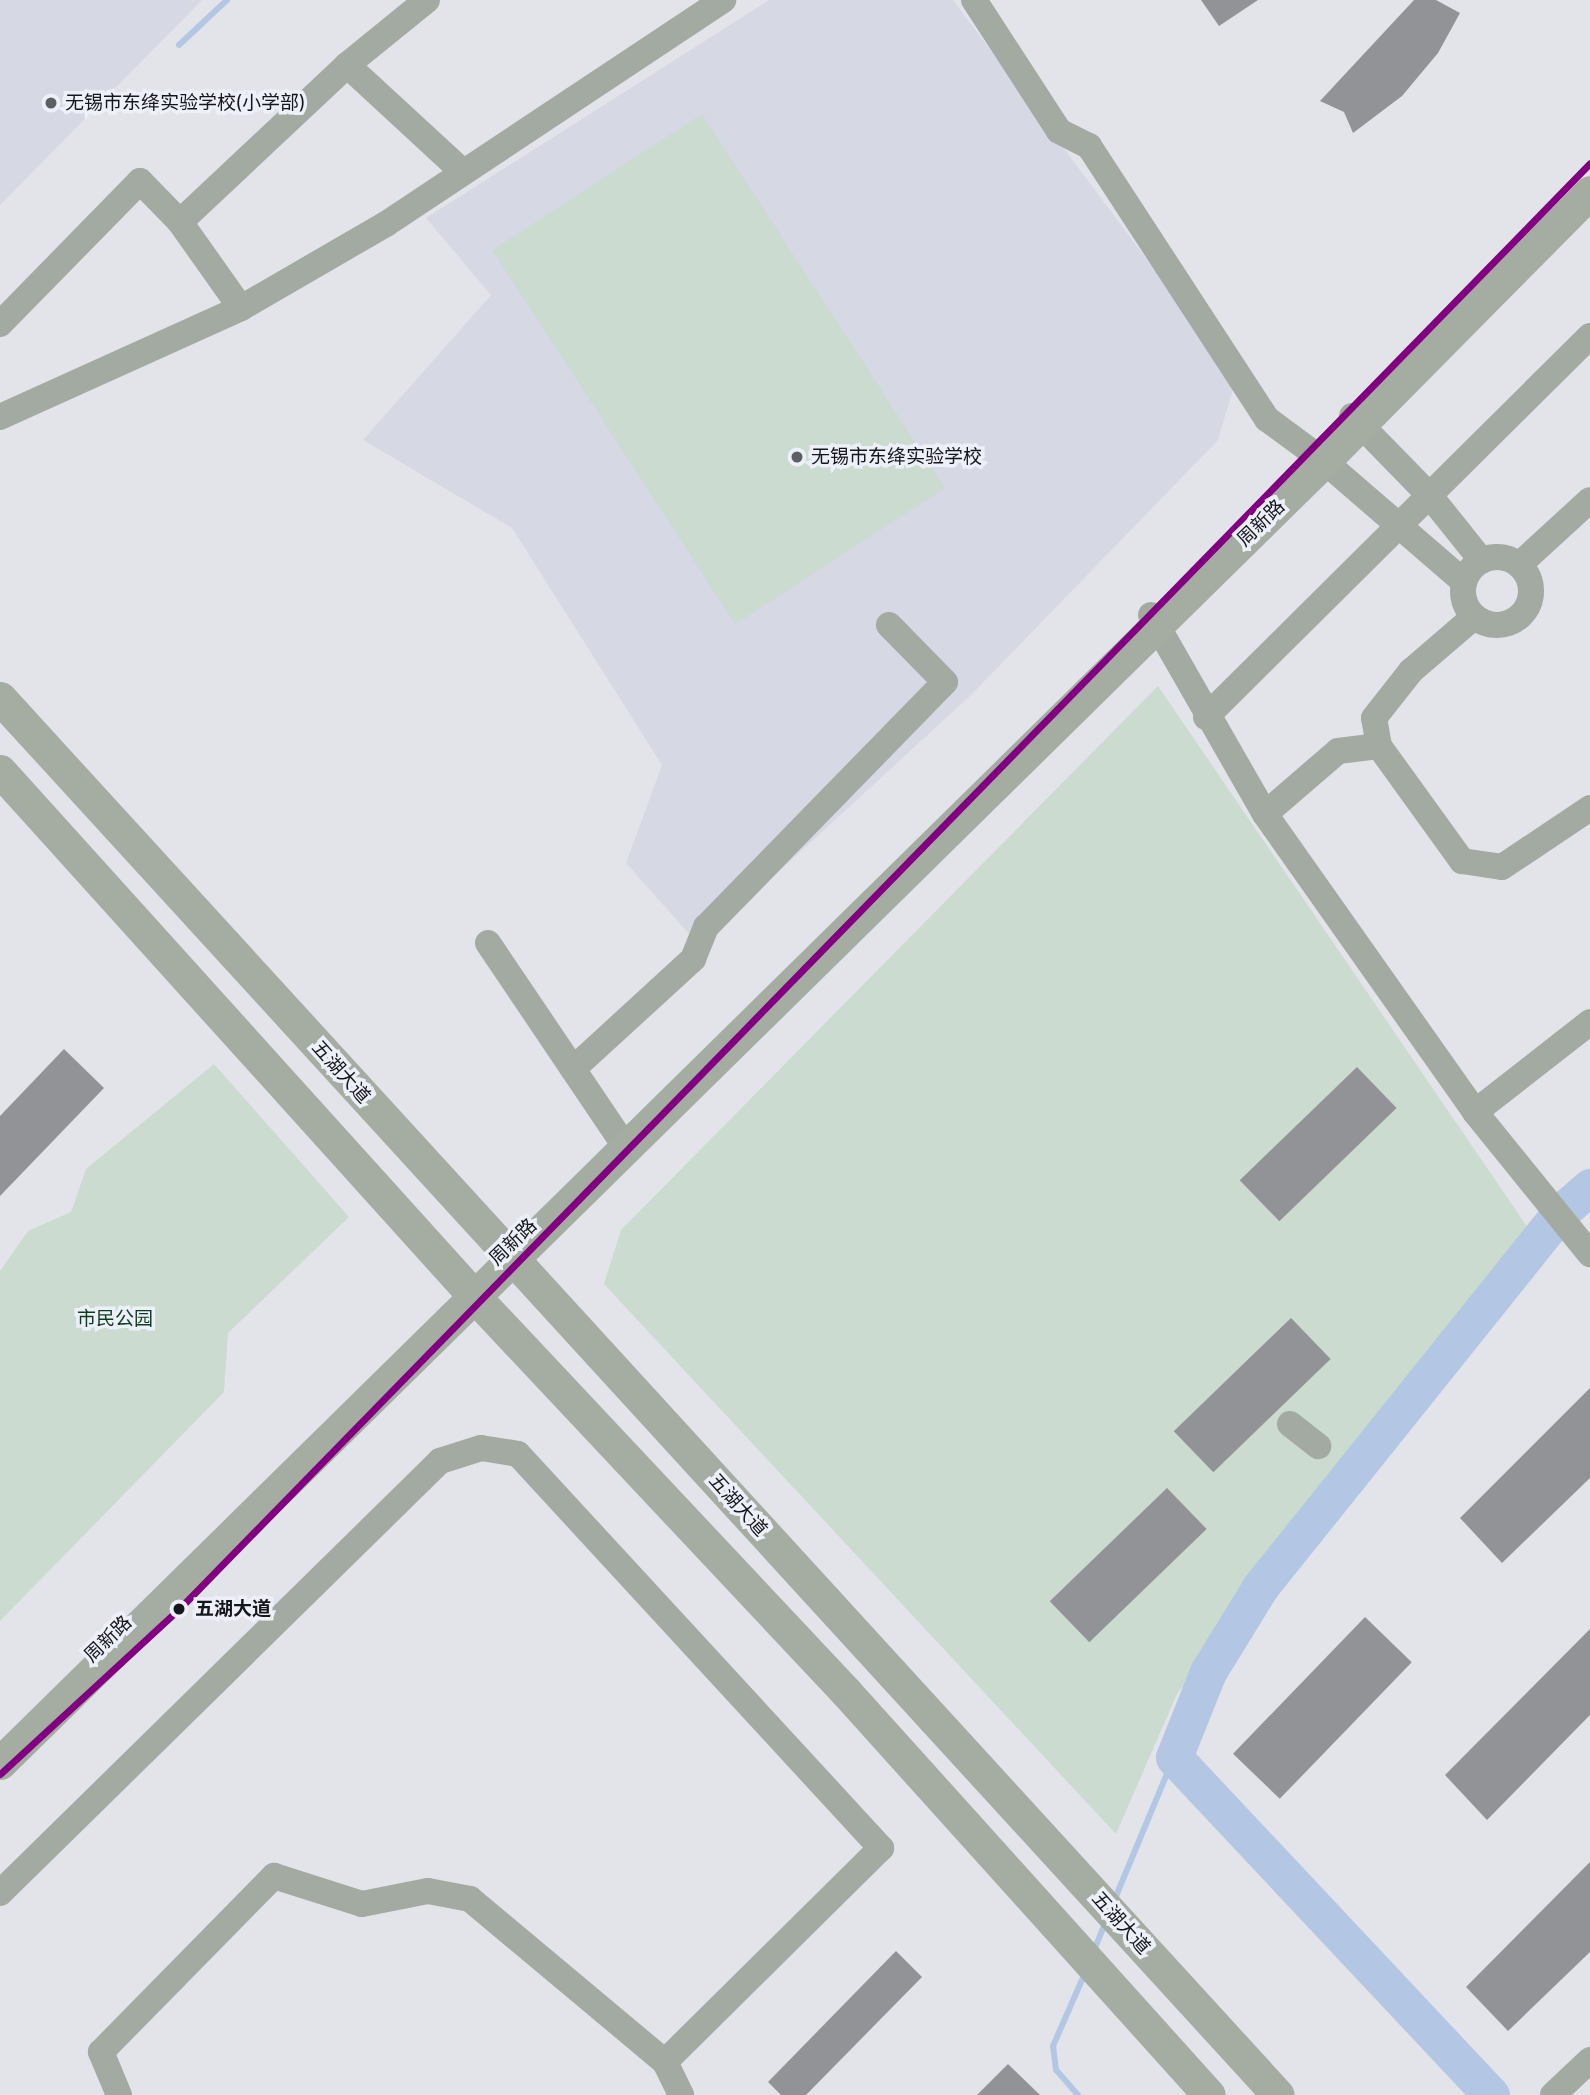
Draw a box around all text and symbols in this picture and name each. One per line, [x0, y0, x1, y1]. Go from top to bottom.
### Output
place label: 无锡市东绛实验学校(小学部) [65, 92, 305, 114]
marker: 无锡市东绛实验学校(小学部) [43, 95, 59, 111]
place label: 无锡市东绛实验学校 [811, 446, 982, 468]
marker: 无锡市东绛实验学校 [789, 449, 805, 465]
street label: 周新路 [1233, 495, 1289, 551]
street label: 五湖大道 [307, 1036, 375, 1108]
street label: 周新路 [485, 1214, 541, 1270]
park label: 市民公园 [77, 1308, 153, 1330]
street label: 五湖大道 [704, 1469, 772, 1541]
place label: 五湖大道 [195, 1598, 271, 1620]
marker: 五湖大道 [169, 1599, 189, 1619]
street label: 周新路 [80, 1611, 136, 1667]
street label: 五湖大道 [1087, 1887, 1155, 1959]

